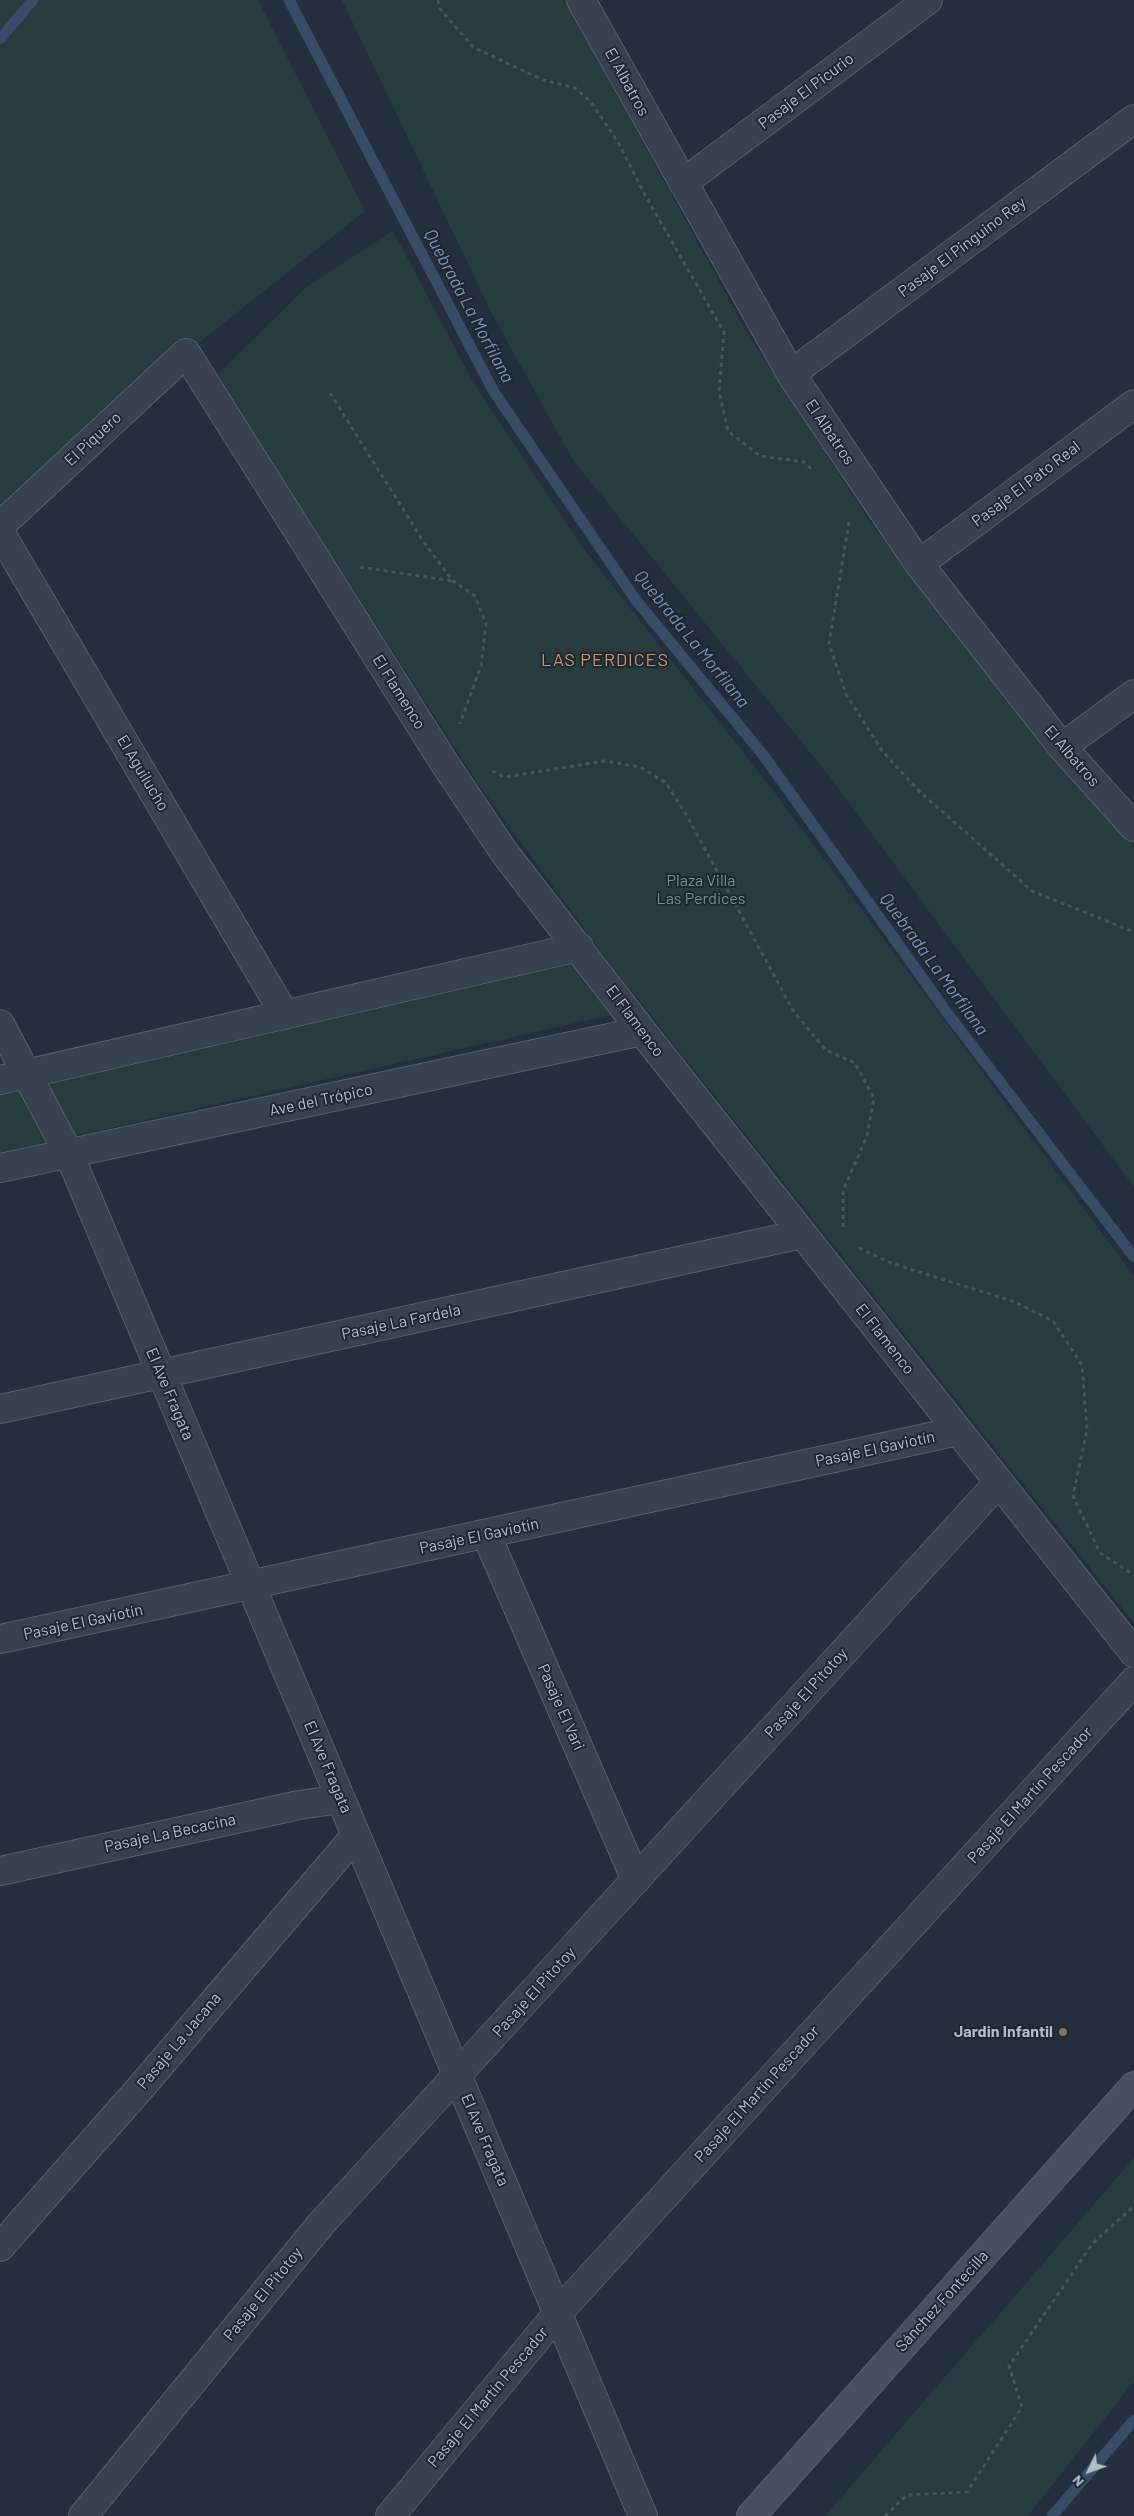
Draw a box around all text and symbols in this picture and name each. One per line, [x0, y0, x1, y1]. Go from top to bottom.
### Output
street label: El Albatros [600, 45, 654, 119]
street label: Pasaje El Picurio [754, 49, 858, 133]
street label: Pasaje El Pinguino Rey [894, 193, 1030, 301]
water label: Quebrada La Morfilana [419, 225, 519, 387]
street label: El Albatros [801, 396, 859, 468]
street label: El Piquero [61, 408, 125, 470]
street label: Pasaje El Pato Real [968, 437, 1084, 531]
water label: Quebrada La Morfilana [630, 566, 754, 712]
district label: LAS PERDICES [539, 649, 671, 671]
street label: El Flamenco [368, 651, 430, 733]
street label: El Albatros [1040, 721, 1104, 791]
street label: El Aguilucho [113, 732, 173, 814]
park label: Plaza Villa Las Perdices [657, 871, 745, 909]
water label: Quebrada La Morfilana [875, 889, 993, 1039]
street label: El Flamenco [602, 981, 668, 1061]
street label: Ave del Trópico [268, 1080, 374, 1120]
street label: Pasaje La Fardela [340, 1300, 462, 1344]
street label: El Flamenco [851, 1300, 919, 1378]
street label: El Ave Fragata [142, 1345, 198, 1443]
street label: Pasaje El Gaviotín [814, 1427, 936, 1471]
street label: Pasaje El Gaviotín [418, 1514, 540, 1558]
street label: Pasaje El Gaviotín [22, 1600, 144, 1644]
street label: Pasaje El Pitotoy [760, 1644, 852, 1742]
street label: Pasaje El Vari [533, 1661, 589, 1753]
street label: El Ave Fragata [300, 1718, 356, 1816]
street label: Pasaje El Martín Pescador [964, 1723, 1096, 1867]
street label: Pasaje La Becacina [103, 1810, 237, 1856]
street label: Pasaje El Pitotoy [488, 1943, 580, 2041]
street label: Pasaje La Jacana [133, 1989, 225, 2093]
street label: Pasaje El Martín Pescador [691, 2022, 823, 2166]
place label: Jardin Infantil [954, 2022, 1053, 2042]
marker: Jardin Infantil [1057, 2026, 1069, 2038]
street label: El Ave Fragata [457, 2091, 513, 2189]
street label: Pasaje El Pitotoy [219, 2243, 307, 2345]
street label: Sánchez Fontecilla [892, 2246, 992, 2356]
street label: Pasaje El Martín Pescador [424, 2323, 552, 2471]
north arrow [1064, 2446, 1114, 2496]
text: N [1068, 2472, 1087, 2491]

